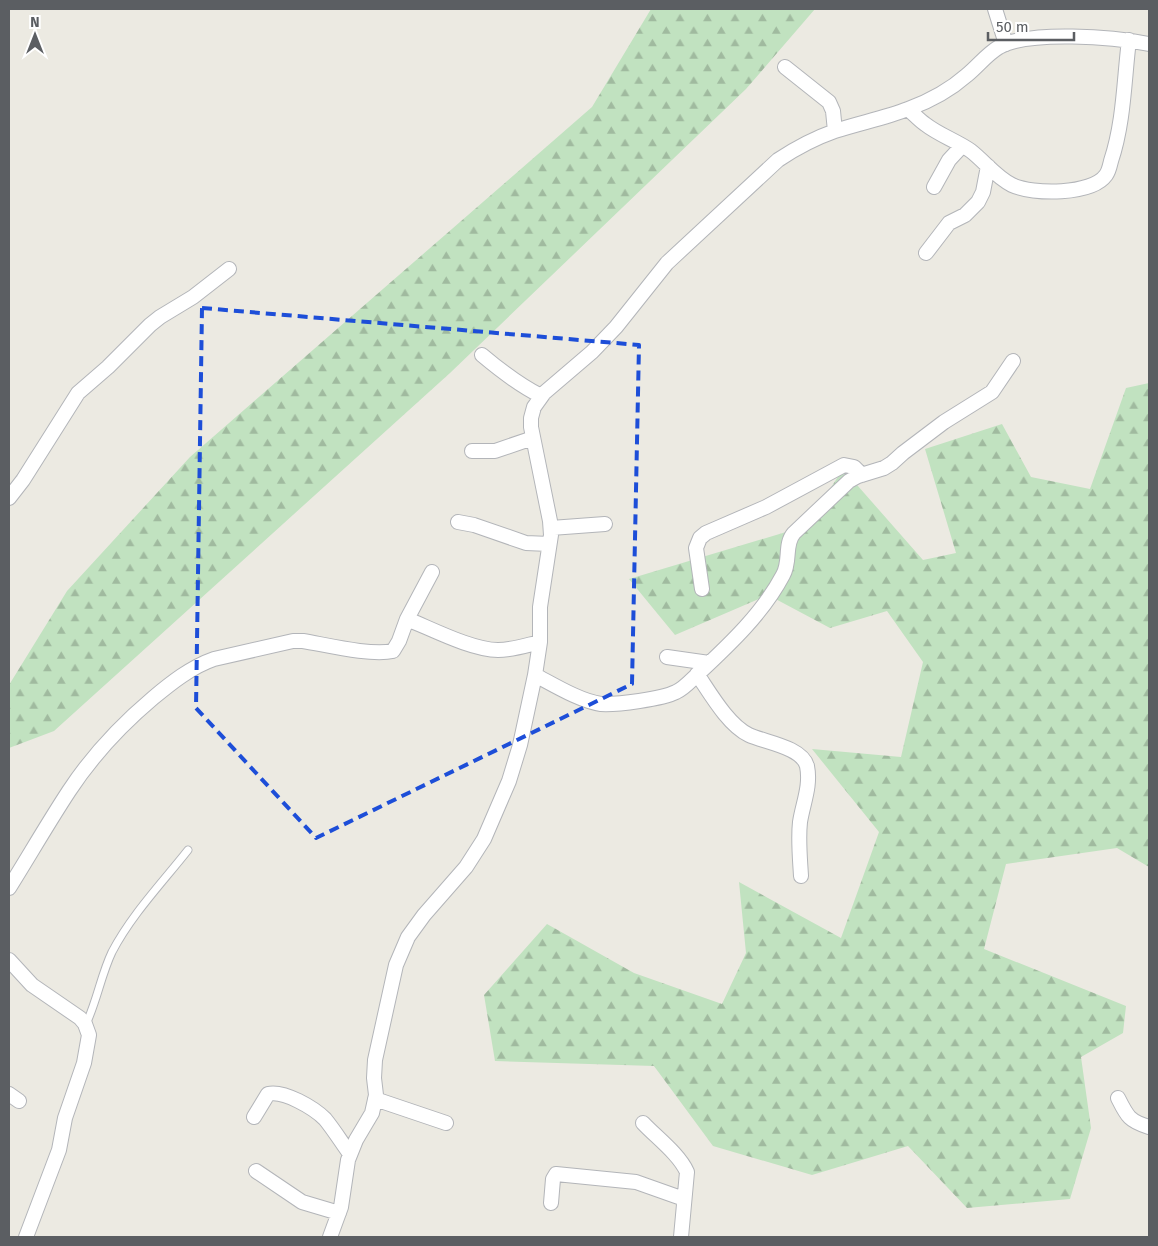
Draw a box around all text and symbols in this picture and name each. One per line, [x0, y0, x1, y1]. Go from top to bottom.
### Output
north arrow [10, 10, 60, 60]
scale bar [988, 10, 1074, 42]
text: N [30, 14, 40, 31]
text: 50 m [996, 18, 1029, 36]

